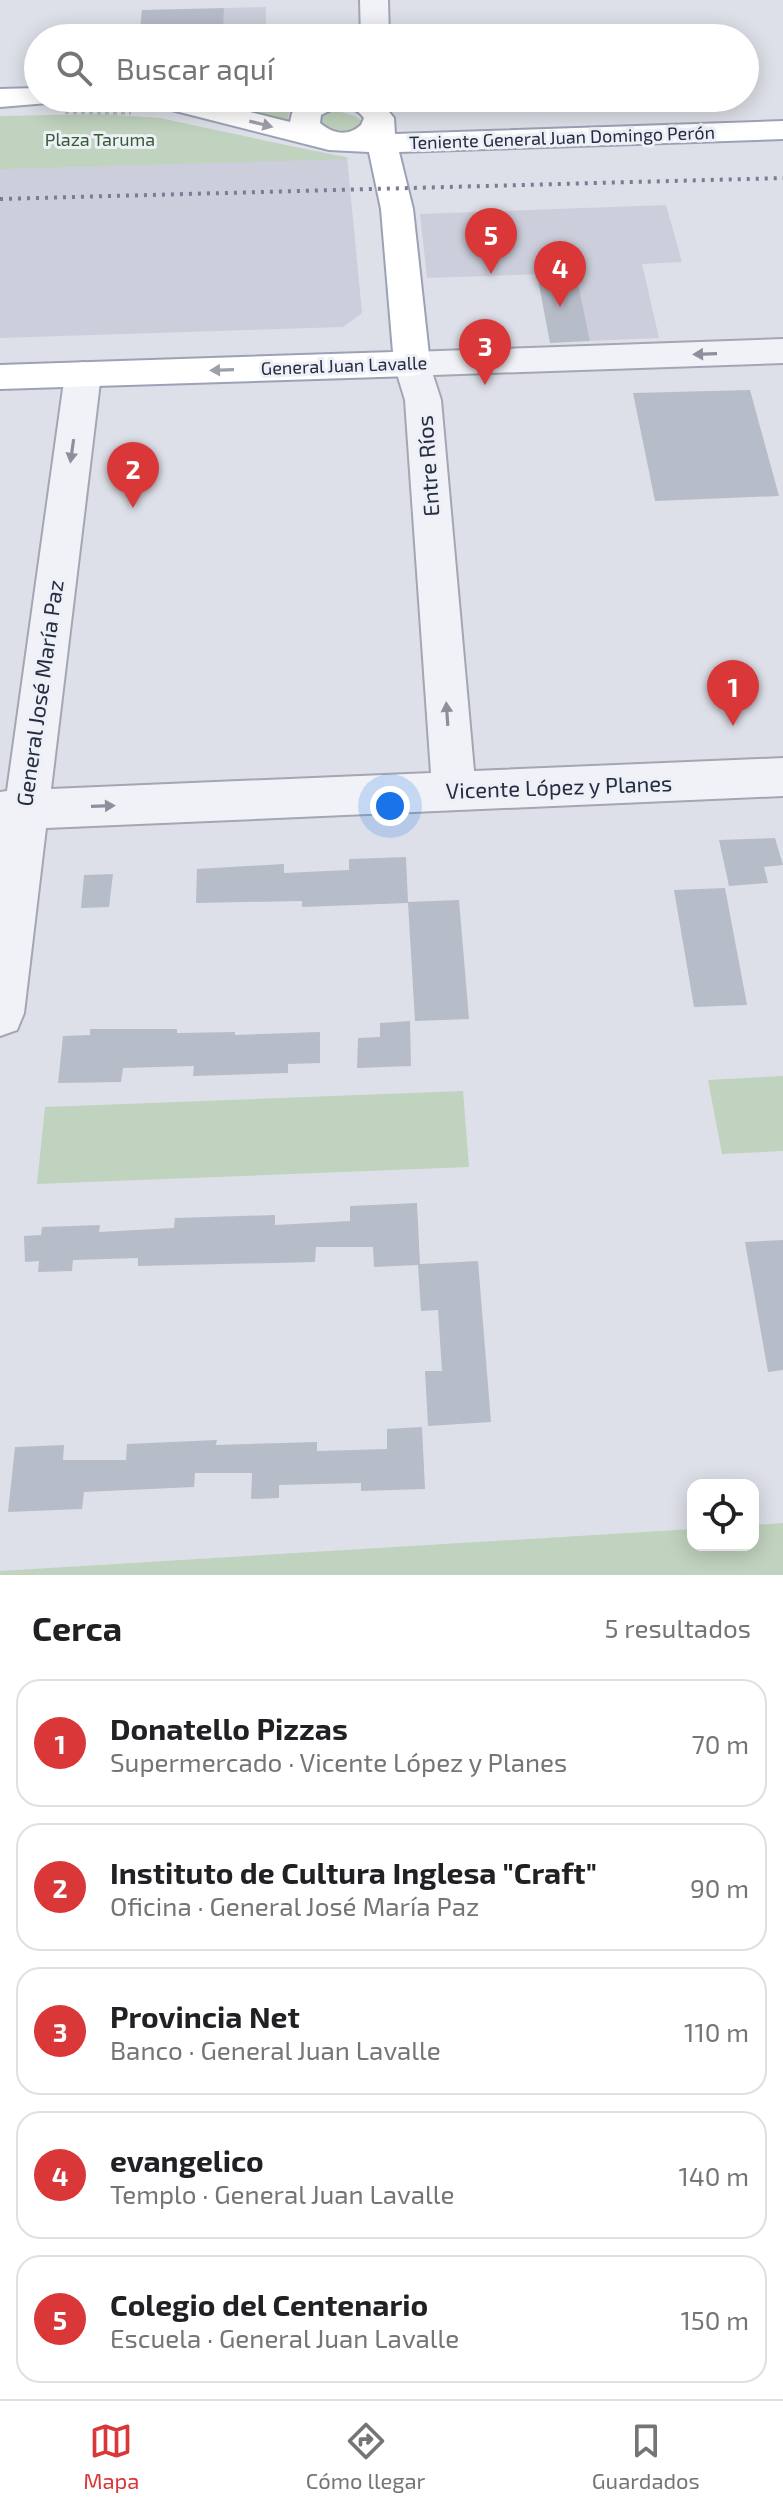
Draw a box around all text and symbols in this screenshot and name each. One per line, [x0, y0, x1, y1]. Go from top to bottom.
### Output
search box [24, 24, 759, 112]
icon: search [52, 46, 96, 90]
text: Buscar aquí [116, 50, 274, 86]
one-way arrow [248, 118, 273, 130]
street label: Teniente General Juan Domingo Perón [409, 121, 715, 153]
park label: Plaza Taruma [45, 128, 155, 150]
pin: 5 [465, 208, 517, 274]
pin: 4 [534, 241, 586, 307]
pin: 3 [459, 319, 511, 385]
one-way arrow [692, 347, 717, 360]
street label: General Juan Lavalle [260, 351, 427, 379]
one-way arrow [209, 363, 234, 376]
street label: Entre Ríos [410, 415, 444, 518]
one-way arrow [65, 439, 78, 464]
pin: 2 [107, 442, 159, 508]
street label: General José María Paz [10, 578, 68, 808]
pin: 1 [707, 660, 759, 726]
one-way arrow [441, 701, 454, 726]
street label: Vicente López y Planes [445, 769, 673, 803]
your location [370, 786, 410, 826]
one-way arrow [91, 800, 116, 813]
map controls [687, 1479, 759, 1551]
button: locate [687, 1479, 759, 1551]
text: Cerca [32, 1607, 122, 1648]
text: 5 resultados [605, 1612, 751, 1643]
text: Donatello Pizzas [110, 1710, 348, 1746]
text: 1 [54, 1728, 66, 1759]
text: 70 m [691, 1728, 749, 1759]
text: Supermercado · Vicente López y Planes [110, 1746, 567, 1777]
text: Instituto de Cultura Inglesa "Craft" [110, 1854, 597, 1890]
text: 2 [52, 1872, 68, 1903]
text: 90 m [690, 1872, 749, 1903]
text: Oficina · General José María Paz [110, 1890, 479, 1921]
text: Provincia Net [110, 1998, 300, 2034]
text: 3 [53, 2016, 67, 2047]
text: 110 m [684, 2016, 749, 2047]
text: Banco · General Juan Lavalle [110, 2034, 441, 2065]
text: evangelico [110, 2142, 264, 2178]
text: 4 [52, 2160, 68, 2191]
text: 140 m [678, 2160, 749, 2191]
text: Templo · General Juan Lavalle [110, 2178, 454, 2209]
text: Colegio del Centenario [110, 2286, 428, 2322]
text: 5 [53, 2304, 67, 2335]
text: 150 m [680, 2304, 749, 2335]
text: Escuela · General Juan Lavalle [110, 2322, 459, 2353]
tab: Mapa [83, 2419, 139, 2493]
tab: Cómo llegar [306, 2419, 425, 2493]
tab: Guardados [592, 2419, 700, 2493]

